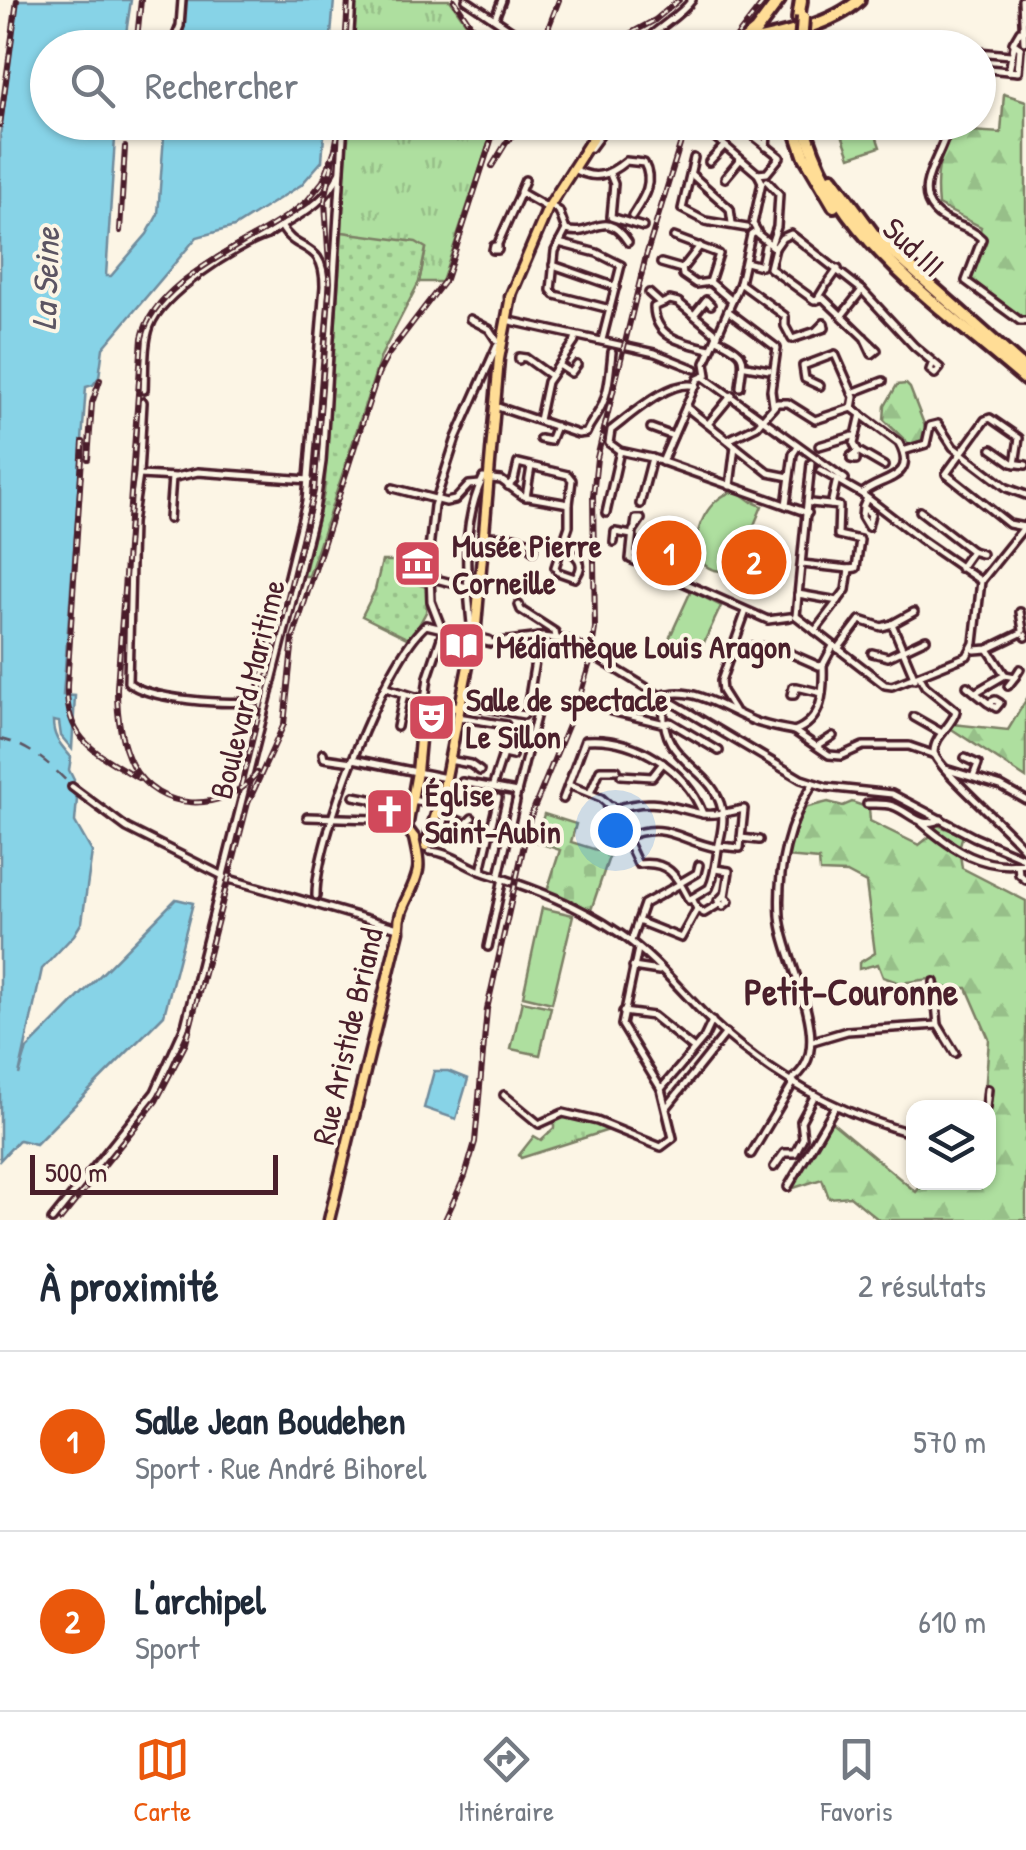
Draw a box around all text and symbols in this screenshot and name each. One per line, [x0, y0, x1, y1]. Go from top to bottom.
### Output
search box [30, 30, 996, 140]
icon: search [65, 58, 120, 113]
text: Rechercher [145, 59, 298, 111]
street label: Sud III [874, 207, 954, 287]
water label: La Seine [20, 225, 70, 331]
pin: 1 [636, 516, 702, 590]
place label: Musée Pierre Corneille [452, 524, 602, 604]
pin: 2 [722, 524, 786, 600]
museum icon: Musée Pierre Corneille [391, 537, 443, 589]
street label: Boulevard Maritime [199, 575, 295, 803]
library icon: Médiathèque Louis Aragon [435, 620, 487, 672]
place label: Médiathèque Louis Aragon [496, 625, 791, 669]
place label: Salle de spectacle Le Sillon [466, 678, 668, 758]
theatre icon: Salle de spectacle Le Sillon [405, 691, 457, 743]
place label: Église Saint-Aubin [425, 773, 561, 853]
church icon: Église Saint-Aubin [364, 786, 416, 838]
your location [590, 805, 641, 856]
street label: Rue Aristide Briand [301, 924, 393, 1148]
district label: Petit-Couronne [744, 965, 958, 1017]
map controls [906, 1100, 996, 1190]
button: layers [906, 1100, 996, 1190]
scale bar [30, 1150, 278, 1194]
text: 500 m [45, 1153, 107, 1191]
text: À proximité [40, 1257, 219, 1314]
text: 2 résultats [858, 1264, 986, 1307]
text: Salle Jean Boudehen [135, 1394, 406, 1446]
text: 1 [67, 1420, 78, 1463]
text: 570 m [913, 1420, 986, 1463]
text: Sport · Rue André Bihorel [135, 1446, 426, 1489]
text: L'archipel [135, 1574, 266, 1626]
text: 2 [65, 1600, 80, 1643]
text: 610 m [918, 1600, 986, 1643]
text: Sport [135, 1626, 200, 1669]
tab: Carte [133, 1732, 191, 1830]
tab: Itinéraire [458, 1732, 554, 1830]
tab: Favoris [821, 1732, 893, 1830]

